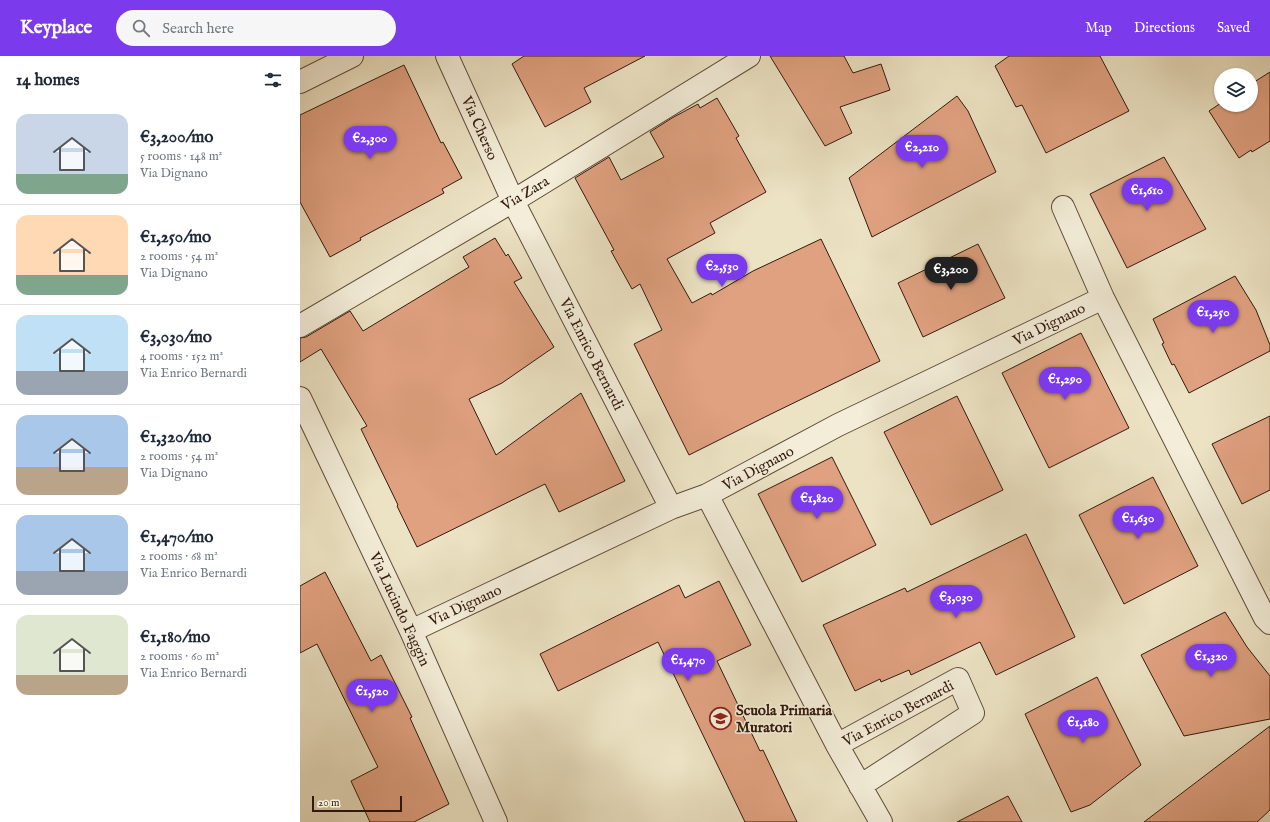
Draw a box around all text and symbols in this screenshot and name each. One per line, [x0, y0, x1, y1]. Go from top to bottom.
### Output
search box [116, 10, 396, 46]
text: Keyplace [20, 16, 92, 40]
icon: search [130, 17, 152, 39]
text: Search here [162, 19, 234, 38]
text: Map [1085, 19, 1112, 37]
text: Directions [1134, 19, 1195, 37]
text: Saved [1217, 19, 1250, 37]
map controls [1214, 68, 1258, 112]
button: layers [1214, 68, 1258, 112]
icon: filters [262, 69, 284, 91]
text: 14 homes [16, 70, 79, 91]
street label: Via Cherso [457, 92, 502, 163]
pin: €2,300 [337, 126, 403, 160]
text: €3,200/mo [140, 127, 214, 148]
icon: home [48, 130, 96, 178]
text: €2,300 [353, 130, 387, 147]
pin: €2,210 [889, 135, 955, 169]
text: €2,210 [905, 139, 939, 156]
text: 5 rooms · 148 m² [140, 148, 222, 165]
text: Via Dignano [140, 165, 208, 182]
street label: Via Zara [497, 171, 553, 216]
pin: €1,610 [1114, 178, 1180, 212]
text: €1,610 [1131, 182, 1163, 199]
text: €1,250/mo [140, 227, 211, 248]
icon: home [48, 231, 96, 279]
text: 2 rooms · 54 m² [140, 248, 218, 265]
pin: €2,530 [689, 254, 755, 288]
pin: €3,200 [918, 257, 984, 291]
text: €2,530 [705, 258, 739, 275]
text: €3,200 [934, 261, 968, 278]
text: Via Dignano [140, 265, 208, 282]
street label: Via Enrico Bernardi [555, 294, 628, 414]
street label: Via Dignano [1009, 299, 1089, 351]
pin: €1,250 [1180, 300, 1246, 334]
text: €1,250 [1196, 304, 1230, 321]
text: €3,030/mo [140, 327, 212, 348]
icon: home [48, 331, 96, 379]
text: 4 rooms · 152 m² [140, 348, 223, 365]
text: Via Enrico Bernardi [140, 365, 247, 382]
pin: €1,290 [1032, 367, 1098, 401]
text: €1,290 [1048, 371, 1082, 388]
text: €1,320/mo [140, 427, 212, 448]
icon: home [48, 431, 96, 479]
street label: Via Dignano [718, 442, 797, 496]
text: 2 rooms · 54 m² [140, 448, 218, 465]
text: Via Dignano [140, 465, 208, 482]
pin: €1,820 [784, 486, 850, 520]
text: €1,820 [800, 490, 834, 507]
pin: €1,630 [1105, 506, 1171, 540]
text: €1,630 [1122, 510, 1154, 527]
text: €1,470/mo [140, 527, 213, 548]
icon: home [48, 531, 96, 579]
text: 2 rooms · 68 m² [140, 548, 218, 565]
street label: Via Lucindo Faggin [364, 548, 434, 669]
text: Via Enrico Bernardi [140, 565, 247, 582]
street label: Via Dignano [425, 580, 505, 631]
pin: €3,030 [923, 585, 989, 619]
text: €3,030 [939, 589, 973, 606]
text: €1,180/mo [140, 627, 210, 648]
icon: home [48, 631, 96, 679]
pin: €1,320 [1178, 644, 1244, 678]
text: 2 rooms · 60 m² [140, 648, 219, 665]
pin: €1,470 [655, 648, 721, 682]
text: €1,320 [1194, 648, 1228, 665]
text: €1,470 [671, 652, 705, 669]
text: Via Enrico Bernardi [140, 665, 247, 682]
street label: Via Enrico Bernardi [838, 676, 957, 751]
pin: €1,520 [339, 679, 405, 713]
text: €1,520 [355, 683, 389, 700]
place label: Scuola Primaria Muratori [736, 701, 833, 737]
school or university icon: Scuola Primaria Muratori [707, 706, 733, 732]
pin: €1,180 [1050, 710, 1116, 744]
text: €1,180 [1067, 714, 1099, 731]
scale bar [312, 794, 402, 813]
text: 20 m [318, 796, 339, 810]

